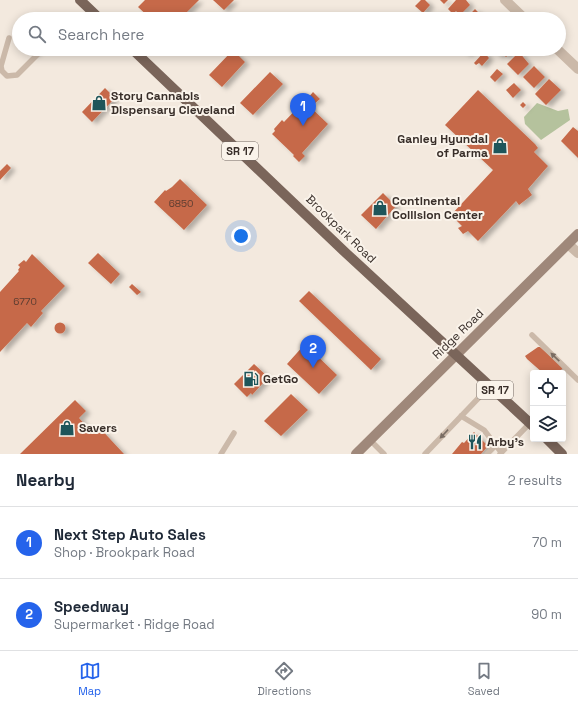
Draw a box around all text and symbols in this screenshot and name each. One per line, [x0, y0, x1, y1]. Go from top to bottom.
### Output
search box [12, 12, 566, 56]
icon: search [26, 23, 48, 45]
text: Search here [58, 25, 144, 44]
place label: Story Cannabis Dispensary Cleveland [111, 88, 235, 118]
pin: 1 [290, 93, 316, 126]
shop icon: Story Cannabis Dispensary Cleveland [90, 94, 108, 112]
place label: Ganley Hyundai of Parma [397, 131, 488, 161]
shop icon: Ganley Hyundai of Parma [491, 137, 509, 155]
road number: SR 17 [222, 142, 258, 160]
street label: Brookpark Road [302, 191, 380, 267]
place label: Continental Collision Center [392, 193, 483, 223]
house number: 6850 [169, 197, 193, 210]
shop icon: Continental Collision Center [371, 199, 389, 217]
your location [231, 226, 251, 246]
house number: 6770 [13, 295, 37, 308]
street label: Ridge Road [429, 305, 487, 363]
pin: 2 [300, 335, 326, 368]
one-way arrow [550, 352, 560, 362]
fuel station icon: GetGo [242, 370, 260, 388]
map controls [530, 370, 566, 442]
button: locate [530, 370, 566, 406]
place label: GetGo [263, 371, 298, 387]
road number: SR 17 [477, 381, 513, 399]
button: layers [530, 406, 566, 442]
shop icon: Savers [58, 419, 76, 437]
place label: Savers [79, 420, 117, 436]
one-way arrow [439, 429, 449, 439]
restaurant icon: Arby's [466, 433, 484, 451]
place label: Arby's [487, 434, 524, 450]
text: Nearby [16, 469, 75, 491]
text: 2 results [508, 472, 562, 489]
text: Next Step Auto Sales [54, 525, 206, 544]
text: 1 [26, 534, 32, 551]
text: 70 m [532, 534, 562, 551]
text: Shop · Brookpark Road [54, 544, 195, 561]
text: Speedway [54, 597, 129, 616]
text: 2 [25, 606, 33, 623]
text: 90 m [531, 606, 562, 623]
text: Supermarket · Ridge Road [54, 616, 215, 633]
tab: Map [78, 660, 101, 698]
tab: Directions [257, 660, 311, 698]
tab: Saved [468, 660, 500, 698]

